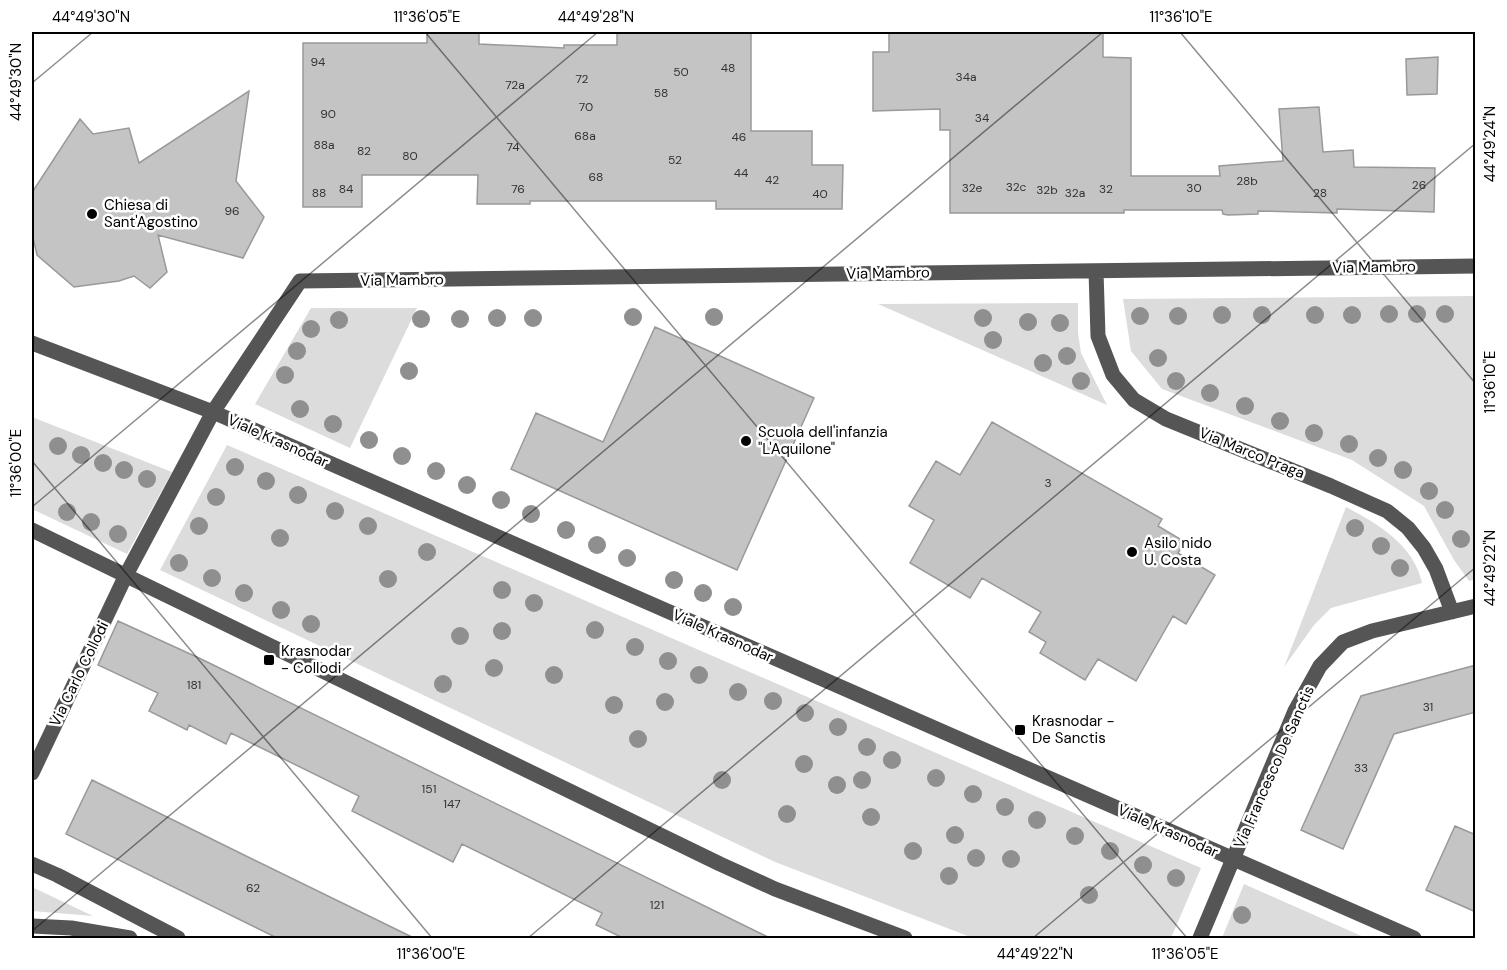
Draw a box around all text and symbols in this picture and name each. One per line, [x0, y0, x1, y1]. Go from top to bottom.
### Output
text: 44°49'30"N [52, 7, 130, 27]
text: 11°36'05"E [393, 7, 461, 27]
text: 44°49'28"N [558, 7, 634, 27]
text: 11°36'10"E [1150, 7, 1212, 27]
text: 44°49'30"N [6, 43, 26, 121]
house number: 94 [311, 54, 325, 70]
house number: 48 [721, 60, 735, 76]
house number: 50 [673, 64, 689, 80]
house number: 34a [956, 69, 976, 85]
house number: 72 [575, 71, 589, 87]
house number: 72a [505, 77, 525, 93]
house number: 58 [654, 85, 668, 101]
house number: 70 [579, 99, 593, 115]
house number: 90 [320, 106, 336, 122]
text: 44°49'24"N [1480, 106, 1500, 182]
house number: 34 [975, 110, 989, 126]
house number: 68a [574, 128, 596, 144]
house number: 46 [732, 129, 746, 145]
house number: 88a [313, 137, 335, 153]
house number: 74 [507, 139, 519, 155]
house number: 82 [357, 143, 371, 159]
house number: 80 [402, 148, 418, 164]
house number: 52 [668, 152, 682, 168]
house number: 44 [734, 165, 748, 181]
house number: 68 [589, 169, 603, 185]
house number: 42 [765, 172, 779, 188]
house number: 28b [1236, 173, 1258, 189]
house number: 26 [1412, 177, 1426, 193]
house number: 32c [1006, 179, 1026, 195]
house number: 32e [962, 180, 982, 196]
house number: 30 [1186, 180, 1202, 196]
house number: 84 [339, 181, 353, 197]
house number: 76 [511, 181, 525, 197]
house number: 32 [1099, 181, 1113, 197]
house number: 32b [1036, 182, 1058, 198]
house number: 88 [312, 185, 326, 201]
house number: 32a [1065, 185, 1085, 201]
house number: 28 [1313, 185, 1327, 201]
house number: 40 [812, 186, 828, 202]
place label: Chiesa di Sant'Agostino [104, 195, 198, 232]
house number: 96 [224, 203, 240, 219]
marker: Chiesa di Sant'Agostino [85, 207, 99, 221]
street label: Via Mambro [1332, 256, 1416, 278]
street label: Via Mambro [846, 262, 930, 284]
street label: Via Mambro [360, 269, 444, 291]
text: 11°36'10"E [1480, 351, 1500, 413]
street label: Viale Krasnodar [224, 410, 332, 472]
place label: Scuola dell'infanzia "L'Aquilone" [758, 422, 888, 459]
street label: Via Marco Praga [1196, 423, 1308, 483]
text: 11°36'00"E [6, 429, 26, 497]
marker: Scuola dell'infanzia "L'Aquilone" [739, 434, 753, 448]
house number: 3 [1044, 475, 1052, 491]
text: 44°49'22"N [1480, 530, 1500, 606]
place label: Asilo nido U. Costa [1144, 533, 1212, 570]
marker: Asilo nido U. Costa [1125, 545, 1139, 559]
street label: Viale Krasnodar [669, 605, 777, 667]
street label: Via Carlo Collodi [45, 618, 113, 730]
place label: Krasnodar - Collodi [281, 641, 352, 678]
marker: Krasnodar - Collodi [262, 653, 276, 667]
house number: 181 [187, 677, 201, 693]
street label: Via Francesco De Sanctis [1229, 683, 1319, 851]
house number: 31 [1423, 699, 1433, 715]
place label: Krasnodar - De Sanctis [1032, 711, 1115, 748]
marker: Krasnodar - De Sanctis [1013, 723, 1027, 737]
house number: 33 [1354, 760, 1368, 776]
house number: 151 [422, 781, 436, 797]
house number: 147 [443, 796, 461, 812]
street label: Viale Krasnodar [1114, 800, 1222, 862]
house number: 62 [246, 880, 260, 896]
house number: 121 [650, 897, 664, 913]
text: 11°36'00"E [397, 944, 465, 964]
text: 44°49'22"N [997, 944, 1073, 964]
text: 11°36'05"E [1151, 944, 1219, 964]

